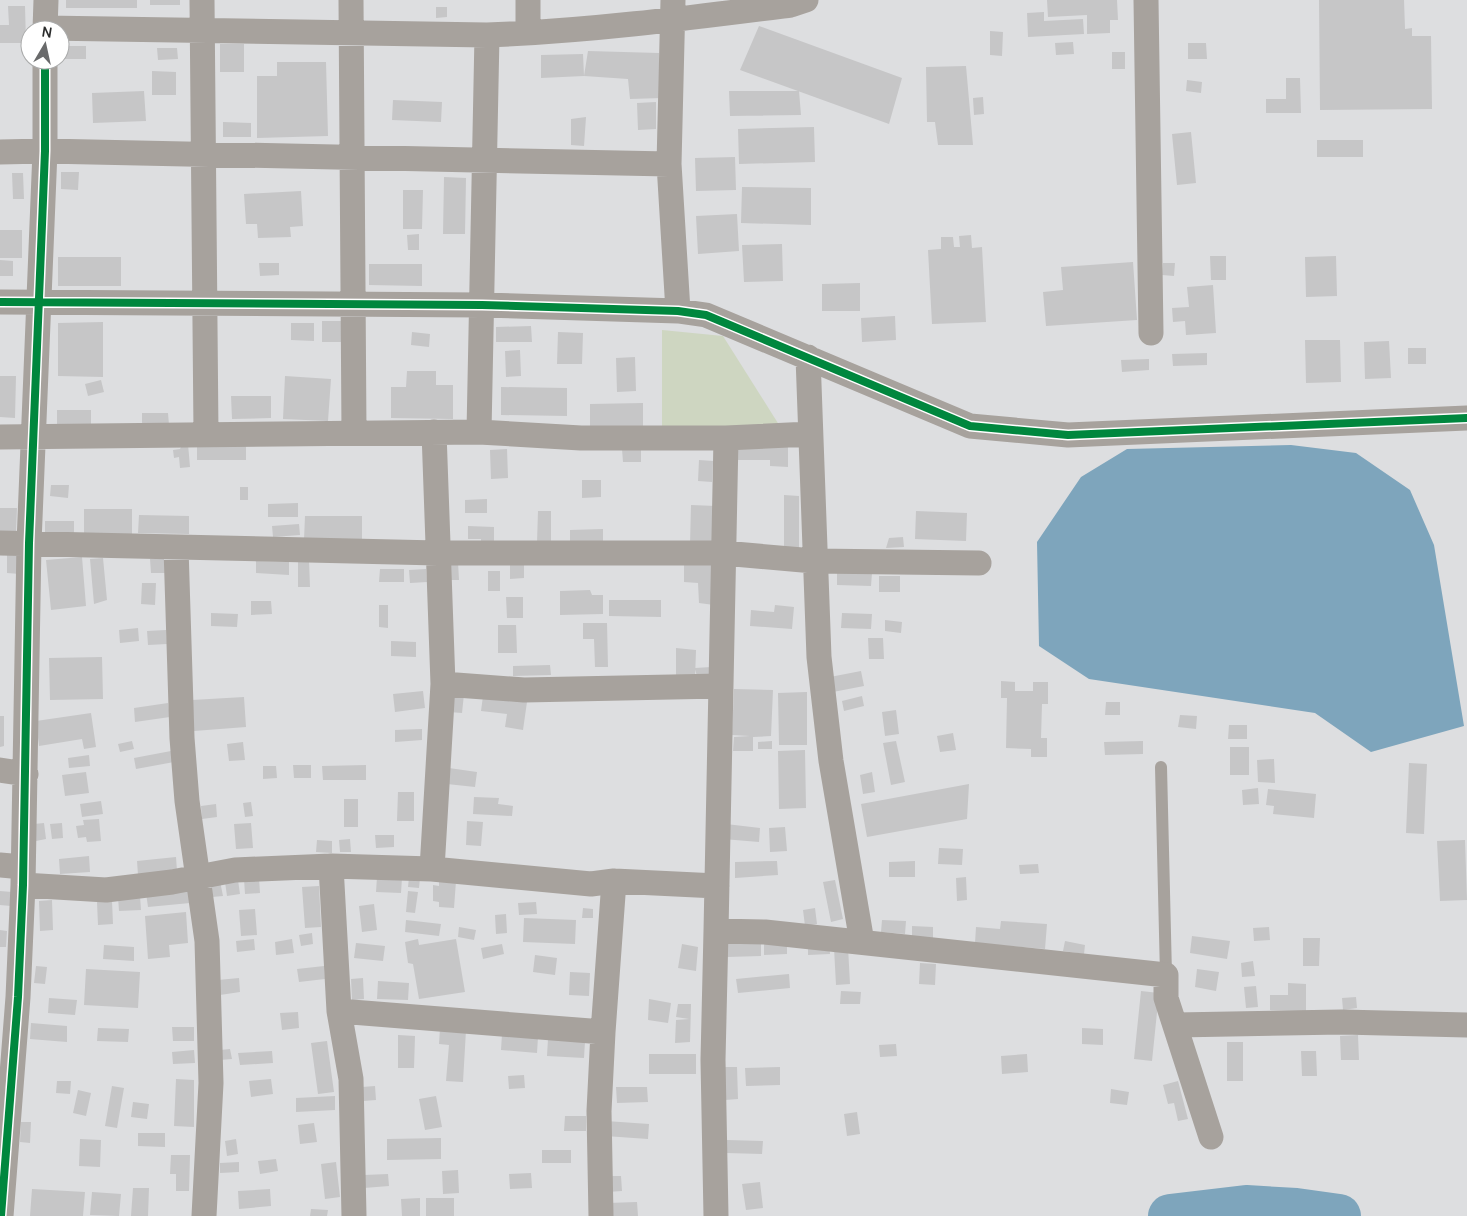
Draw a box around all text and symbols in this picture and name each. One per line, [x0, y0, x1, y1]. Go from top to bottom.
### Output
north arrow [20, 20, 70, 70]
text: N [41, 21, 54, 42]

